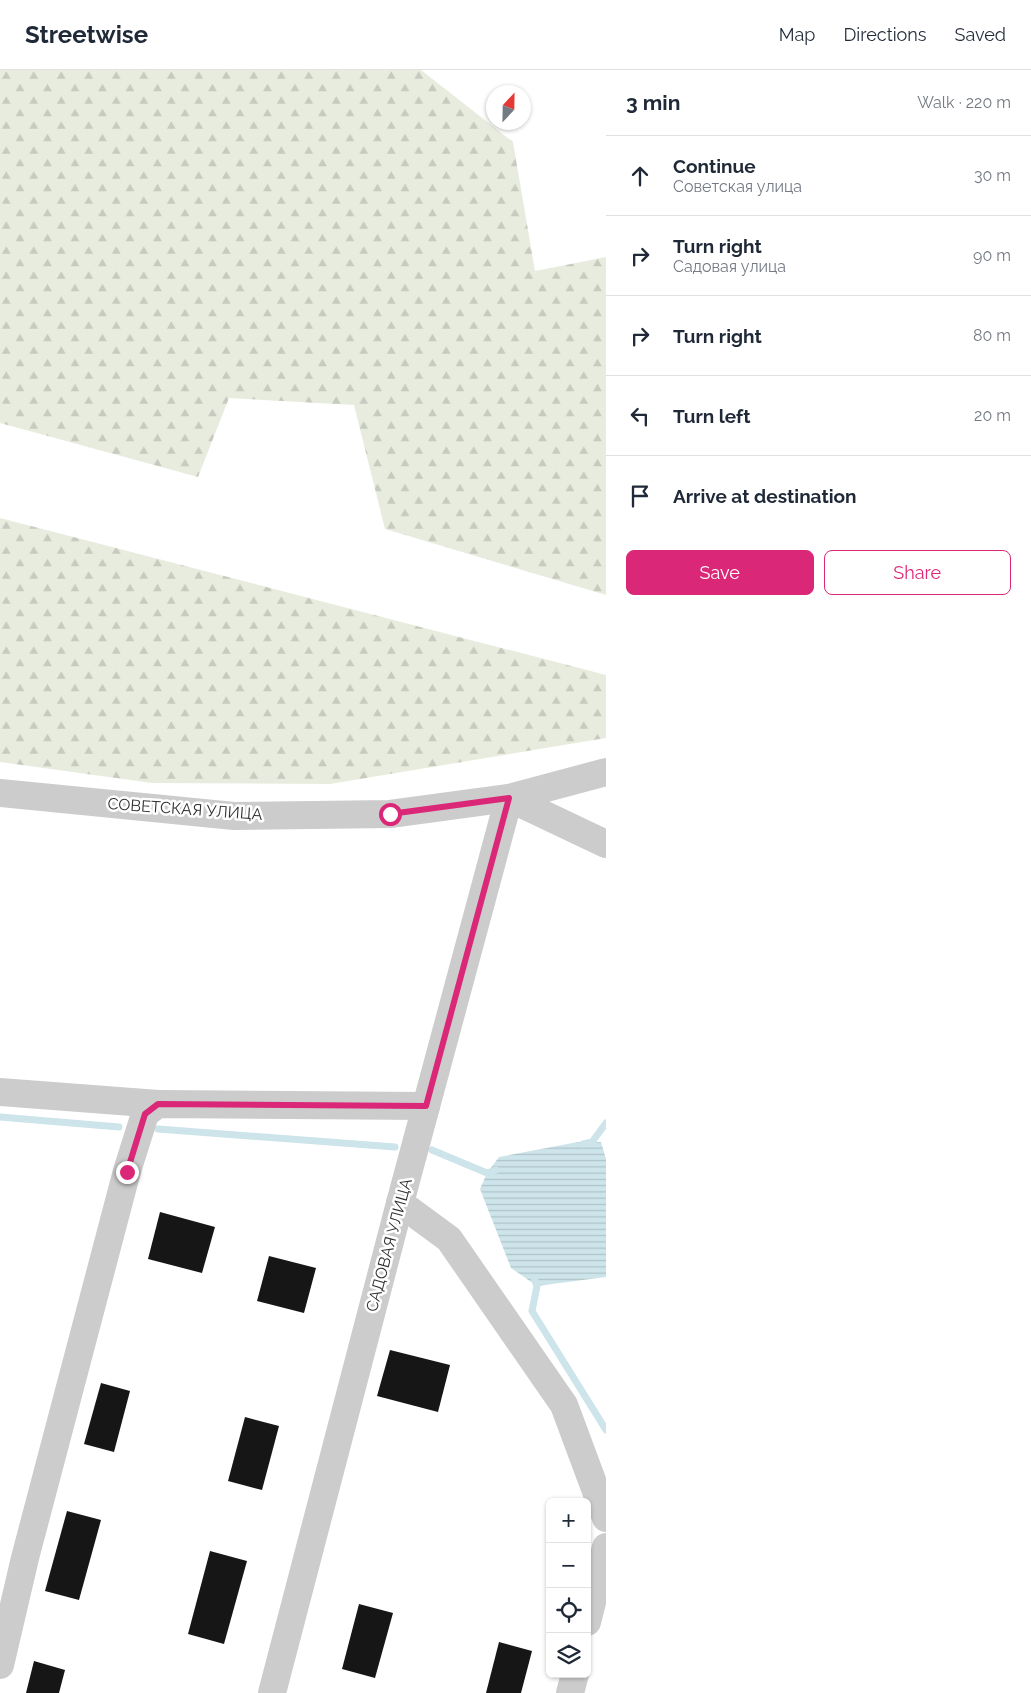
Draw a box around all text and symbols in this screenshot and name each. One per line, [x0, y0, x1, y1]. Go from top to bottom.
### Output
text: Streetwise [25, 20, 148, 49]
text: Map [779, 24, 815, 45]
text: Directions [843, 24, 927, 45]
text: Saved [955, 24, 1006, 45]
north arrow [486, 85, 531, 130]
text: 3 min [626, 90, 680, 115]
text: Walk · 220 m [917, 93, 1011, 112]
text: Continue [673, 155, 756, 177]
icon: ahead [626, 162, 654, 190]
text: 30 m [974, 166, 1011, 185]
text: Советская улица [673, 177, 802, 196]
text: Turn right [673, 235, 762, 257]
icon: right [626, 242, 654, 270]
text: 90 m [973, 246, 1011, 265]
text: Садовая улица [673, 257, 786, 276]
icon: right [626, 322, 654, 350]
text: Turn right [673, 325, 762, 347]
text: 80 m [973, 326, 1011, 345]
icon: left [626, 402, 654, 430]
text: Turn left [673, 405, 750, 427]
text: 20 m [974, 406, 1011, 425]
icon: arrive [626, 482, 654, 510]
text: Arrive at destination [673, 485, 857, 507]
button: Save [626, 550, 814, 595]
button: Share [824, 550, 1011, 595]
street label: СОВЕТСКАЯ УЛИЦА [107, 794, 263, 824]
route start [379, 803, 402, 826]
route end [116, 1161, 139, 1184]
street label: САДОВАЯ УЛИЦА [362, 1176, 416, 1314]
map controls [546, 1498, 591, 1678]
button: + [546, 1498, 591, 1543]
button: − [546, 1543, 591, 1588]
button: locate [546, 1588, 591, 1633]
button: layers [546, 1633, 591, 1678]

